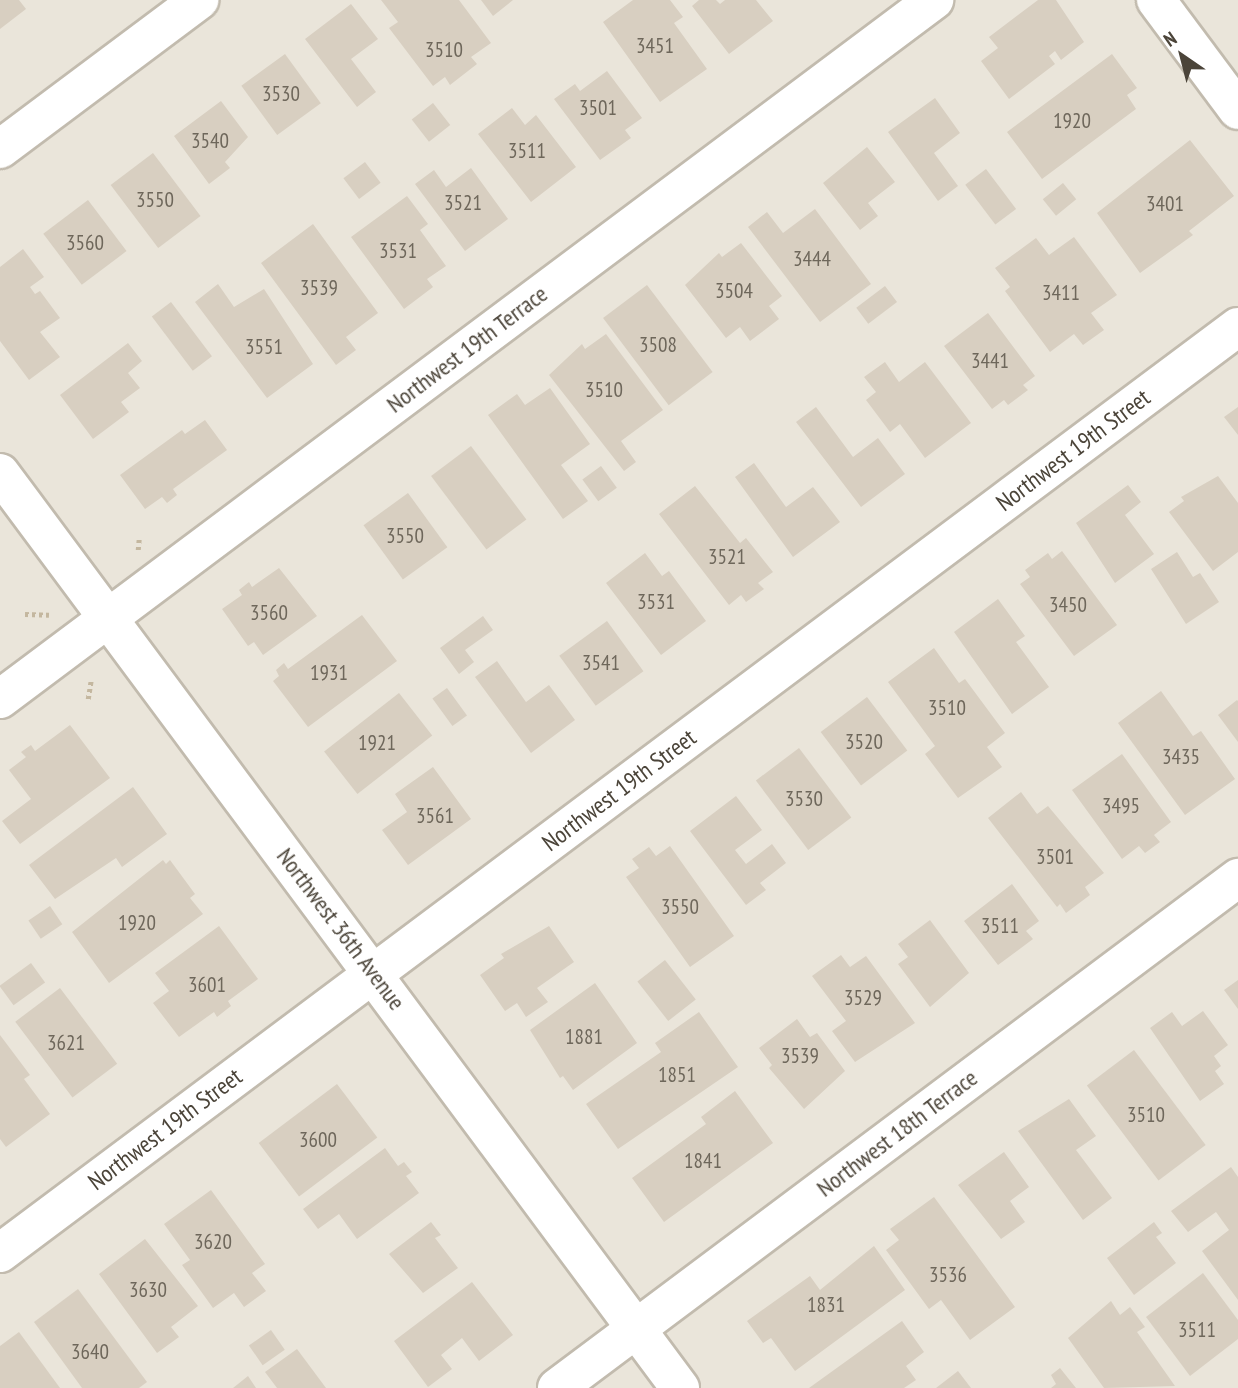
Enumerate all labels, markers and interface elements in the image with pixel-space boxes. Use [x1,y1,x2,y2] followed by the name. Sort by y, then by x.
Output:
[1147,21,1217,91] north arrow
[1159,26,1181,52] text: N
[636,33,674,59] house number: 3451
[425,37,463,63] house number: 3510
[262,81,300,107] house number: 3530
[579,95,617,121] house number: 3501
[1053,108,1091,134] house number: 1920
[191,128,229,154] house number: 3540
[508,138,546,164] house number: 3511
[136,187,174,213] house number: 3550
[444,190,482,216] house number: 3521
[1146,191,1184,217] house number: 3401
[66,230,104,256] house number: 3560
[379,238,417,264] house number: 3531
[793,246,831,272] house number: 3444
[300,275,338,301] house number: 3539
[715,278,753,304] house number: 3504
[381,279,553,419] street label: Northwest 19th Terrace
[1042,280,1080,306] house number: 3411
[639,332,677,358] house number: 3508
[245,334,283,360] house number: 3551
[971,348,1009,374] house number: 3441
[585,377,623,403] house number: 3510
[991,383,1155,517] street label: Northwest 19th Street
[386,523,424,549] house number: 3550
[708,544,746,570] house number: 3521
[637,589,675,615] house number: 3531
[1049,592,1087,618] house number: 3450
[250,600,288,626] house number: 3560
[582,650,620,676] house number: 3541
[310,660,348,686] house number: 1931
[928,695,966,721] house number: 3510
[537,723,701,857] street label: Northwest 19th Street
[845,729,883,755] house number: 3520
[358,730,396,756] house number: 1921
[1162,744,1200,770] house number: 3435
[785,786,823,812] house number: 3530
[1102,793,1140,819] house number: 3495
[416,803,454,829] house number: 3561
[271,842,411,1016] street label: Northwest 36th Avenue
[1036,844,1074,870] house number: 3501
[661,894,699,920] house number: 3550
[118,910,156,936] house number: 1920
[981,913,1019,939] house number: 3511
[188,972,226,998] house number: 3601
[844,985,882,1011] house number: 3529
[565,1024,603,1050] house number: 1881
[47,1030,85,1056] house number: 3621
[781,1043,819,1069] house number: 3539
[83,1062,247,1196] street label: Northwest 19th Street
[658,1062,696,1088] house number: 1851
[811,1063,983,1203] street label: Northwest 18th Terrace
[1127,1102,1165,1128] house number: 3510
[299,1127,337,1153] house number: 3600
[684,1148,722,1174] house number: 1841
[194,1229,232,1255] house number: 3620
[929,1262,967,1288] house number: 3536
[129,1277,167,1303] house number: 3630
[807,1292,845,1318] house number: 1831
[1178,1317,1216,1343] house number: 3511
[71,1339,109,1365] house number: 3640

